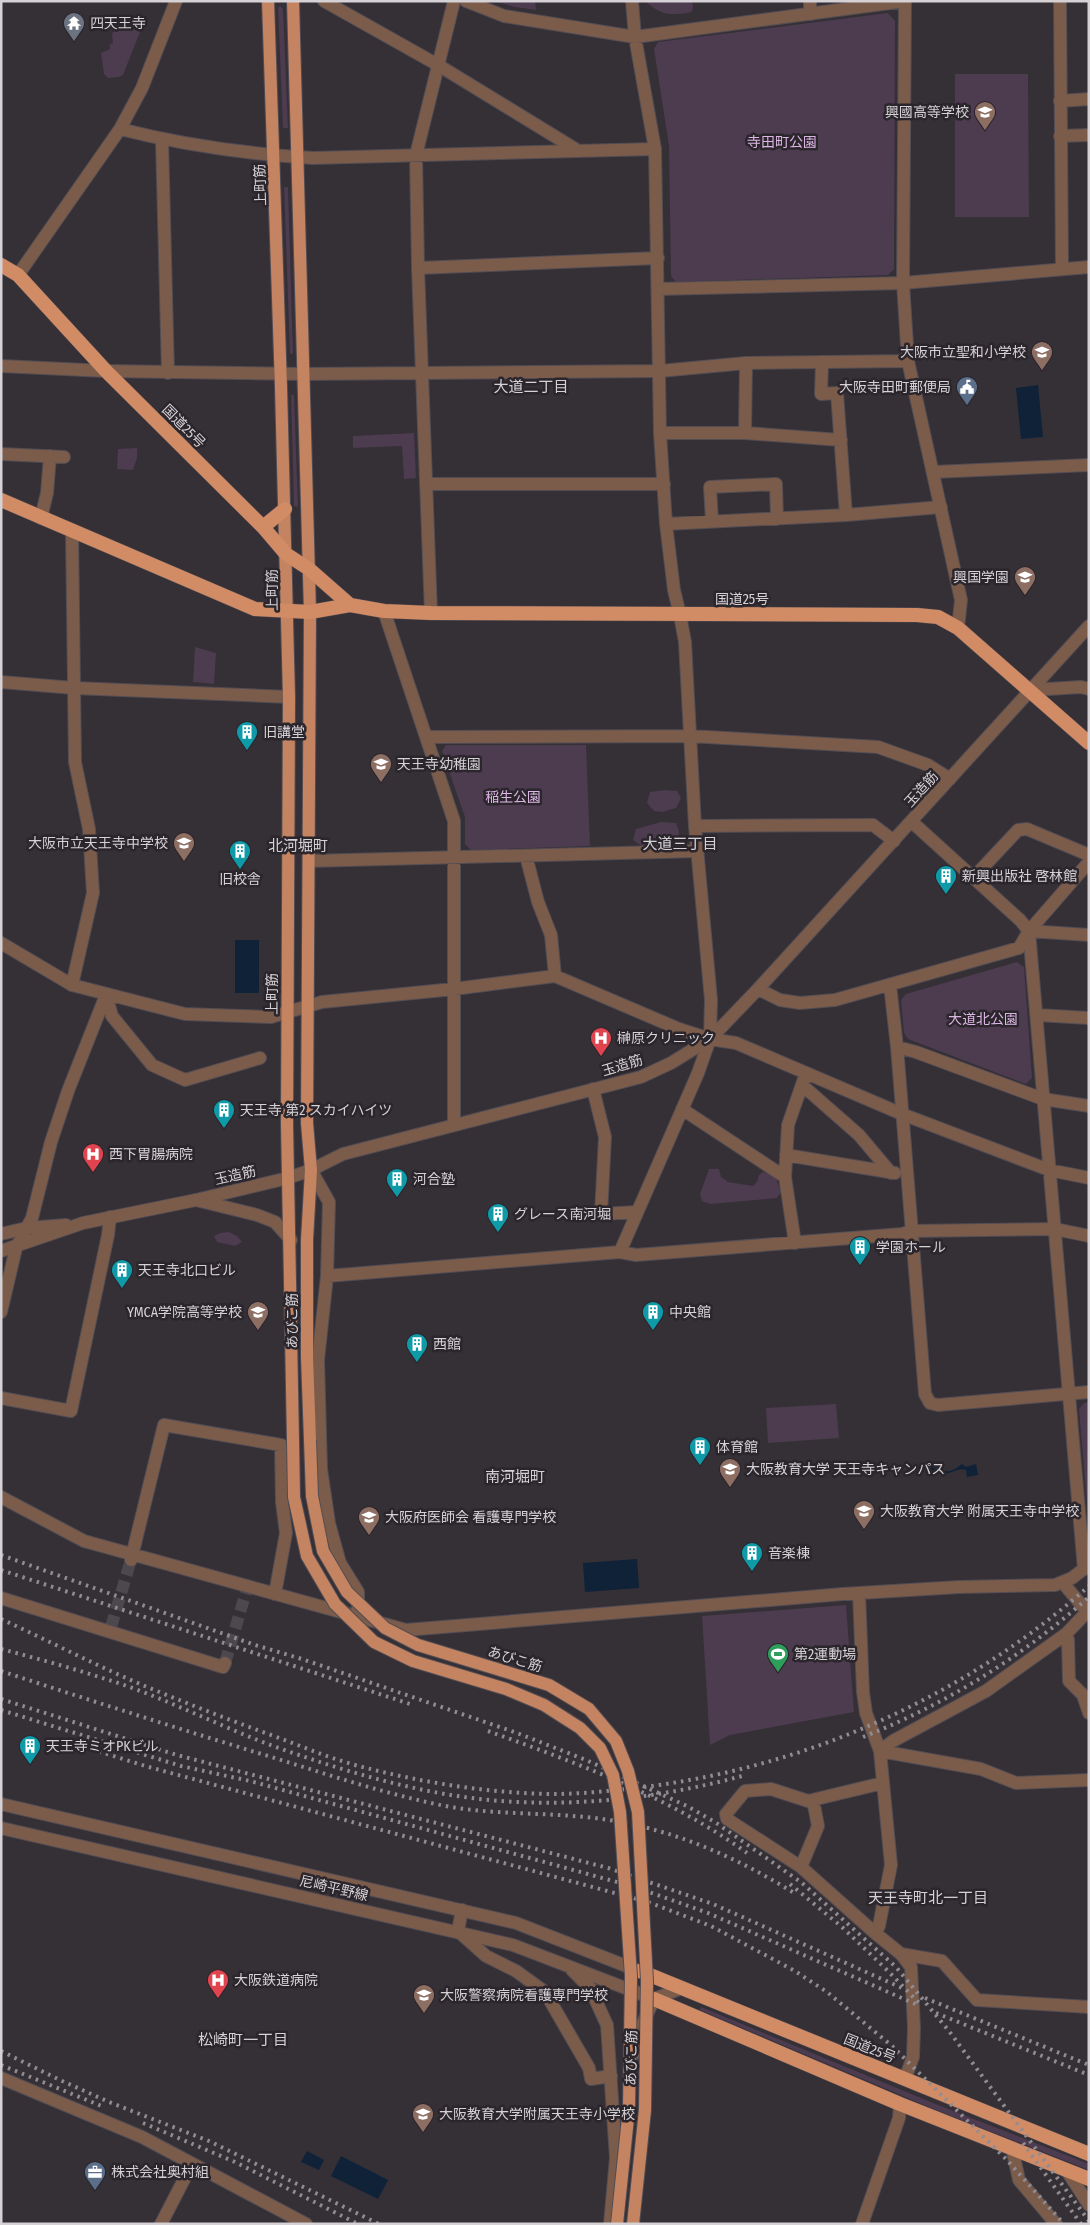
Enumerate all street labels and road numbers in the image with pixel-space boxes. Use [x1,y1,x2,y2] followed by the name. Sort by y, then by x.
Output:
[251,164,270,206] street label: 上町筋
[158,401,209,452] street label: 国道25号
[264,569,281,611] street label: 上町筋
[715,591,769,608] street label: 国道25号
[901,768,942,811] street label: 玉造筋
[264,973,281,1015] street label: 上町筋
[600,1051,645,1080] street label: 玉造筋
[213,1162,257,1188] street label: 玉造筋
[284,1293,301,1349] street label: あびこ筋
[486,1643,544,1676] street label: あびこ筋
[298,1872,370,1905] street label: 尼崎平野線
[623,2030,640,2086] street label: あびこ筋
[841,2030,898,2067] street label: 国道25号

